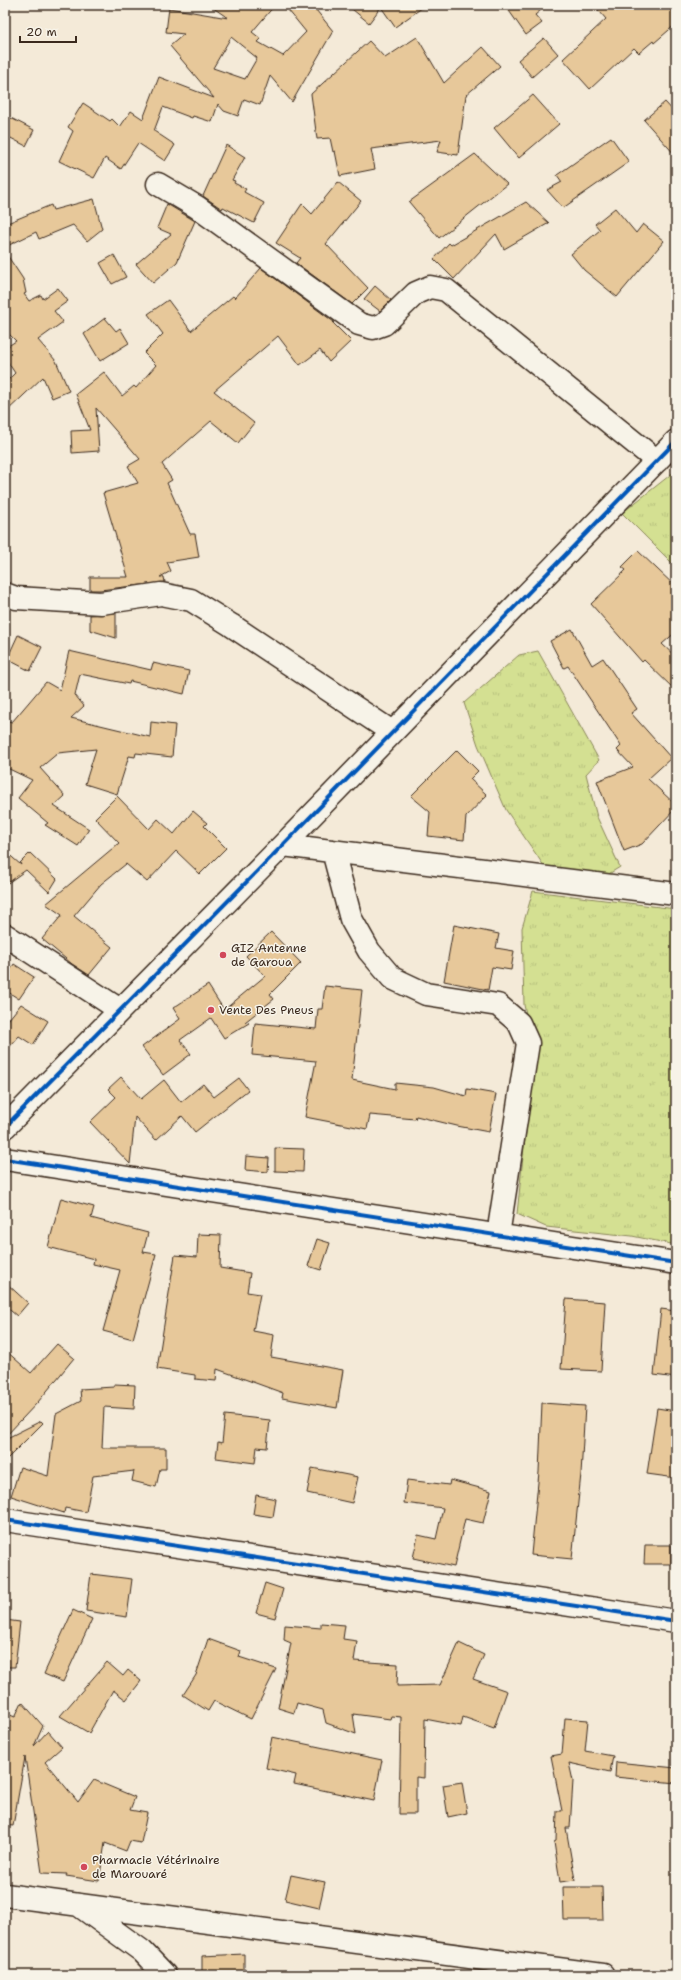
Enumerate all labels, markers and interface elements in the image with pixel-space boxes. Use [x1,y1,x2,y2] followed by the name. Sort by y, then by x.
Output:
[20,18,76,44] scale bar
[26,24,57,40] text: 20 m
[231,940,307,970] place label: GIZ Antenne de Garoua
[218,950,228,960] marker: GIZ Antenne de Garoua
[219,1002,314,1018] place label: Vente Des Pneus
[206,1005,216,1015] marker: Vente Des Pneus
[92,1852,220,1882] place label: Pharmacie Vétérinaire de Marouaré
[79,1862,89,1872] marker: Pharmacie Vétérinaire de Marouaré

